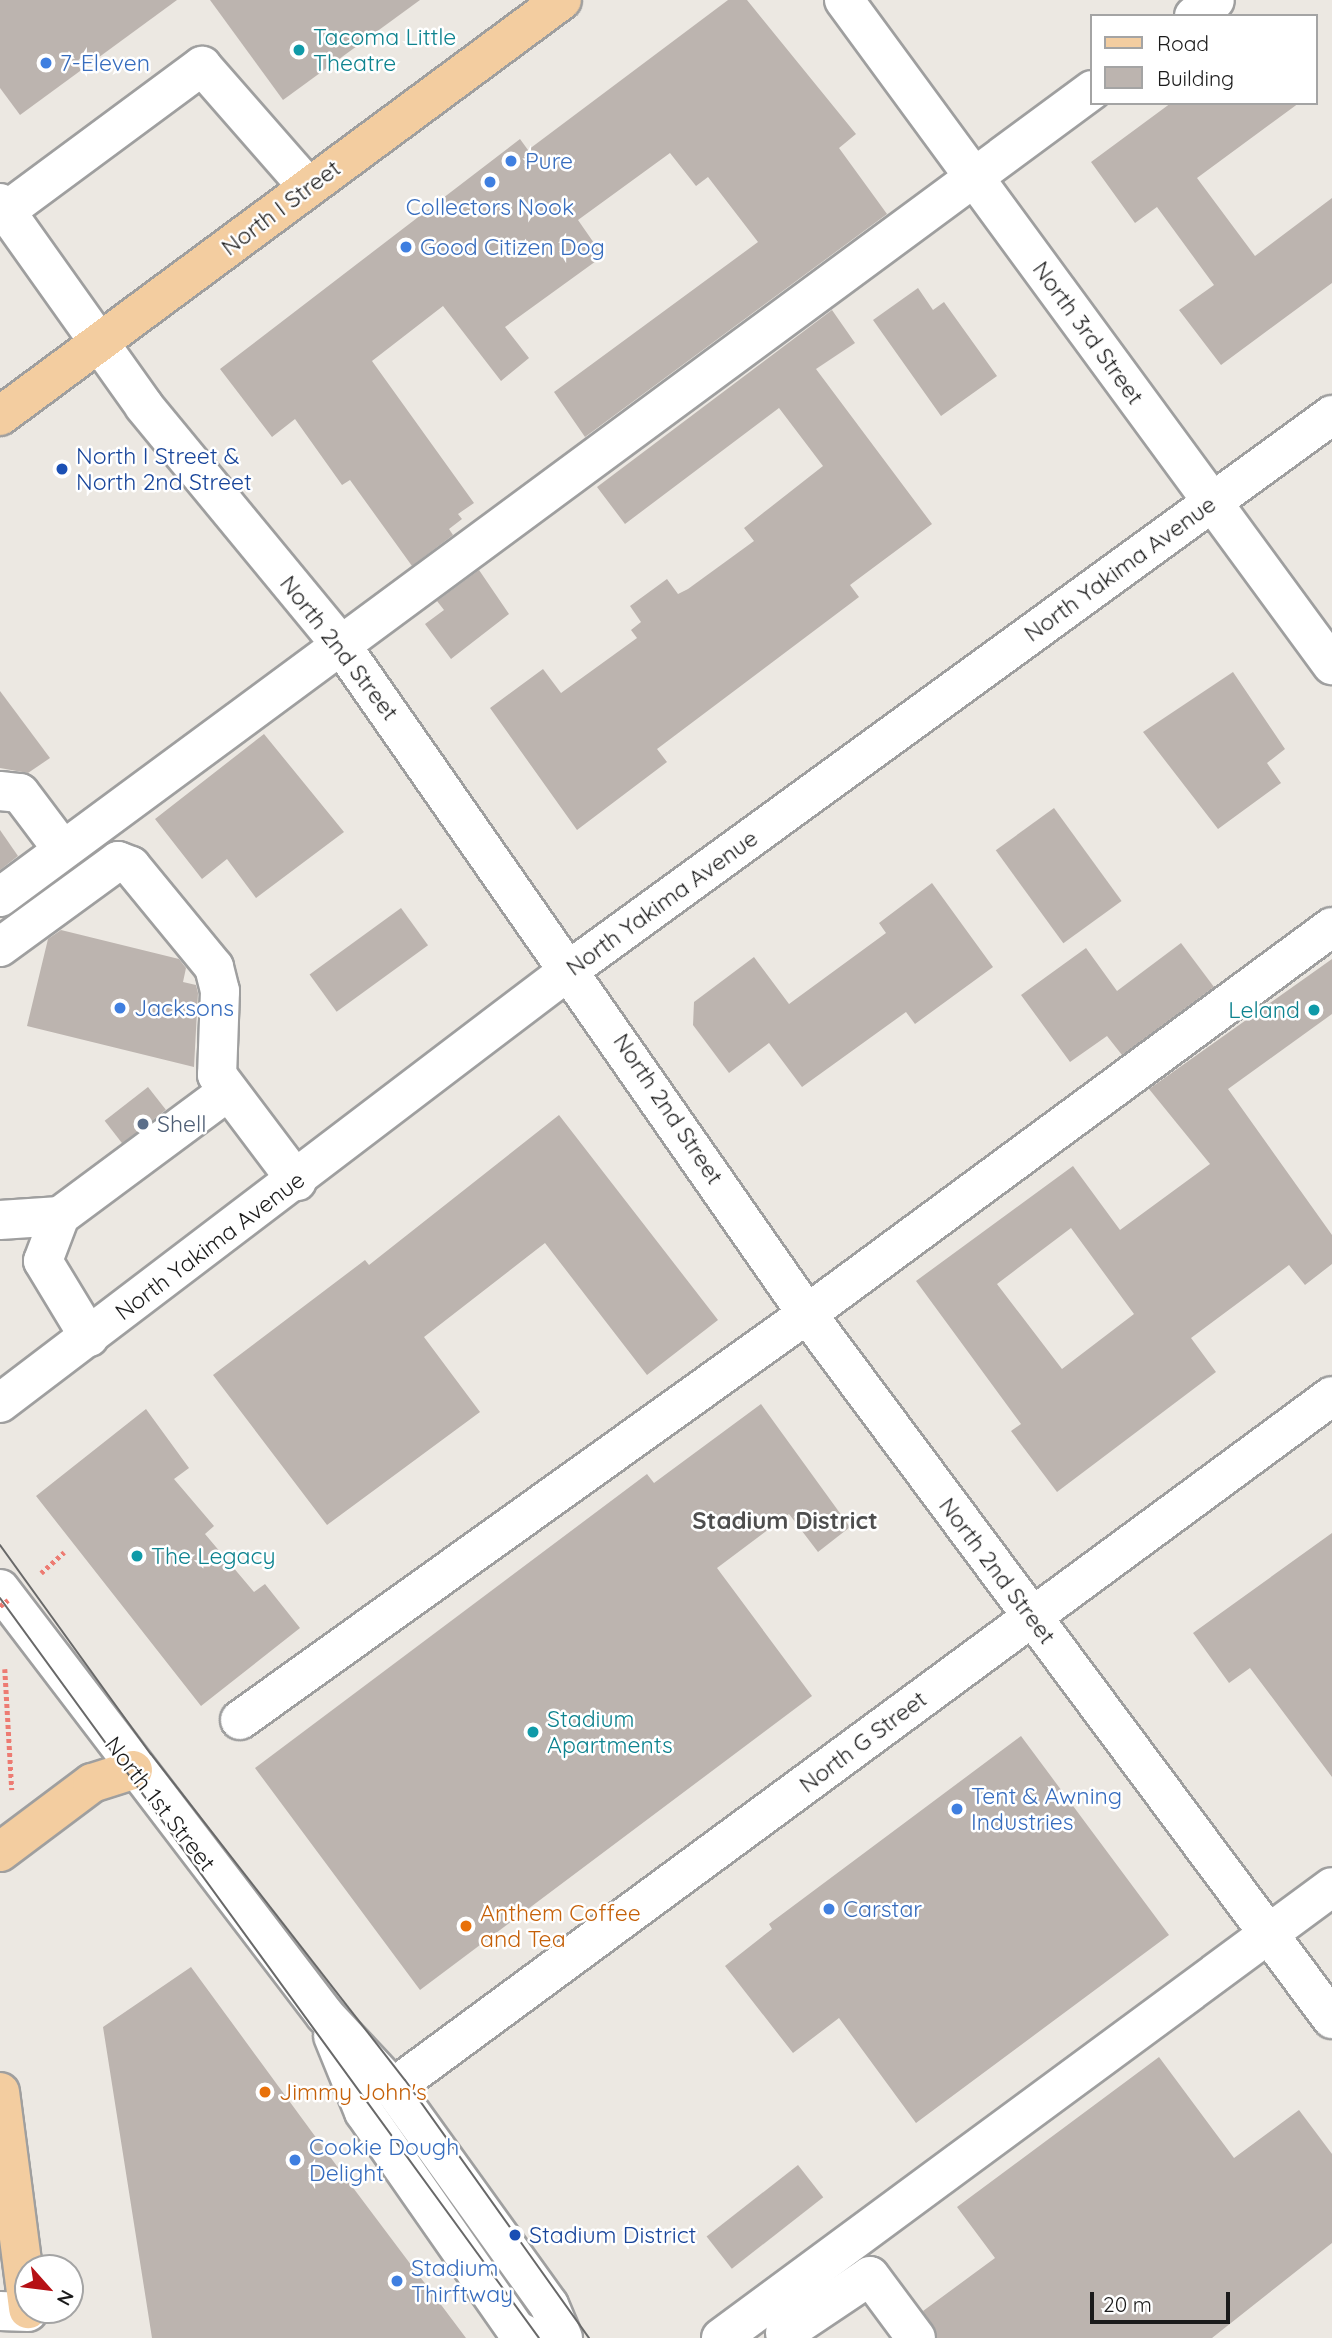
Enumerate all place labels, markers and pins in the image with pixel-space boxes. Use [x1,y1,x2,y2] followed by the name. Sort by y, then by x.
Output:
[313,23,456,77] place label: Tacoma Little Theatre
[291,42,307,58] marker: Tacoma Little Theatre
[60,49,150,77] place label: 7-Eleven
[38,55,54,71] marker: 7-Eleven
[525,147,573,175] place label: Pure
[503,153,519,169] marker: Pure
[482,174,498,190] marker: Collectors Nook
[406,193,574,221] place label: Collectors Nook
[420,233,605,261] place label: Good Citizen Dog
[398,239,414,255] marker: Good Citizen Dog
[76,442,252,496] place label: North I Street & North 2nd Street
[54,461,70,477] marker: North I Street & North 2nd Street
[134,994,234,1022] place label: Jacksons
[1228,996,1300,1024] place label: Leland
[112,1000,128,1016] marker: Jacksons
[1306,1002,1322,1018] marker: Leland
[157,1110,207,1138] place label: Shell
[135,1116,151,1132] marker: Shell
[151,1542,275,1570] place label: The Legacy
[129,1548,145,1564] marker: The Legacy
[547,1705,673,1759] place label: Stadium Apartments
[525,1724,541,1740] marker: Stadium Apartments
[971,1782,1122,1836] place label: Tent & Awning Industries
[949,1801,965,1817] marker: Tent & Awning Industries
[843,1895,922,1923] place label: Carstar
[480,1899,641,1953] place label: Anthem Coffee and Tea
[821,1901,837,1917] marker: Carstar
[458,1918,474,1934] marker: Anthem Coffee and Tea
[279,2078,427,2106] place label: Jimmy John's
[257,2084,273,2100] marker: Jimmy John's
[309,2133,459,2187] place label: Cookie Dough Delight
[287,2152,303,2168] marker: Cookie Dough Delight
[529,2221,696,2249] place label: Stadium District
[507,2227,523,2243] marker: Stadium District
[411,2254,513,2308] place label: Stadium Thirftway
[389,2273,405,2289] marker: Stadium Thirftway

